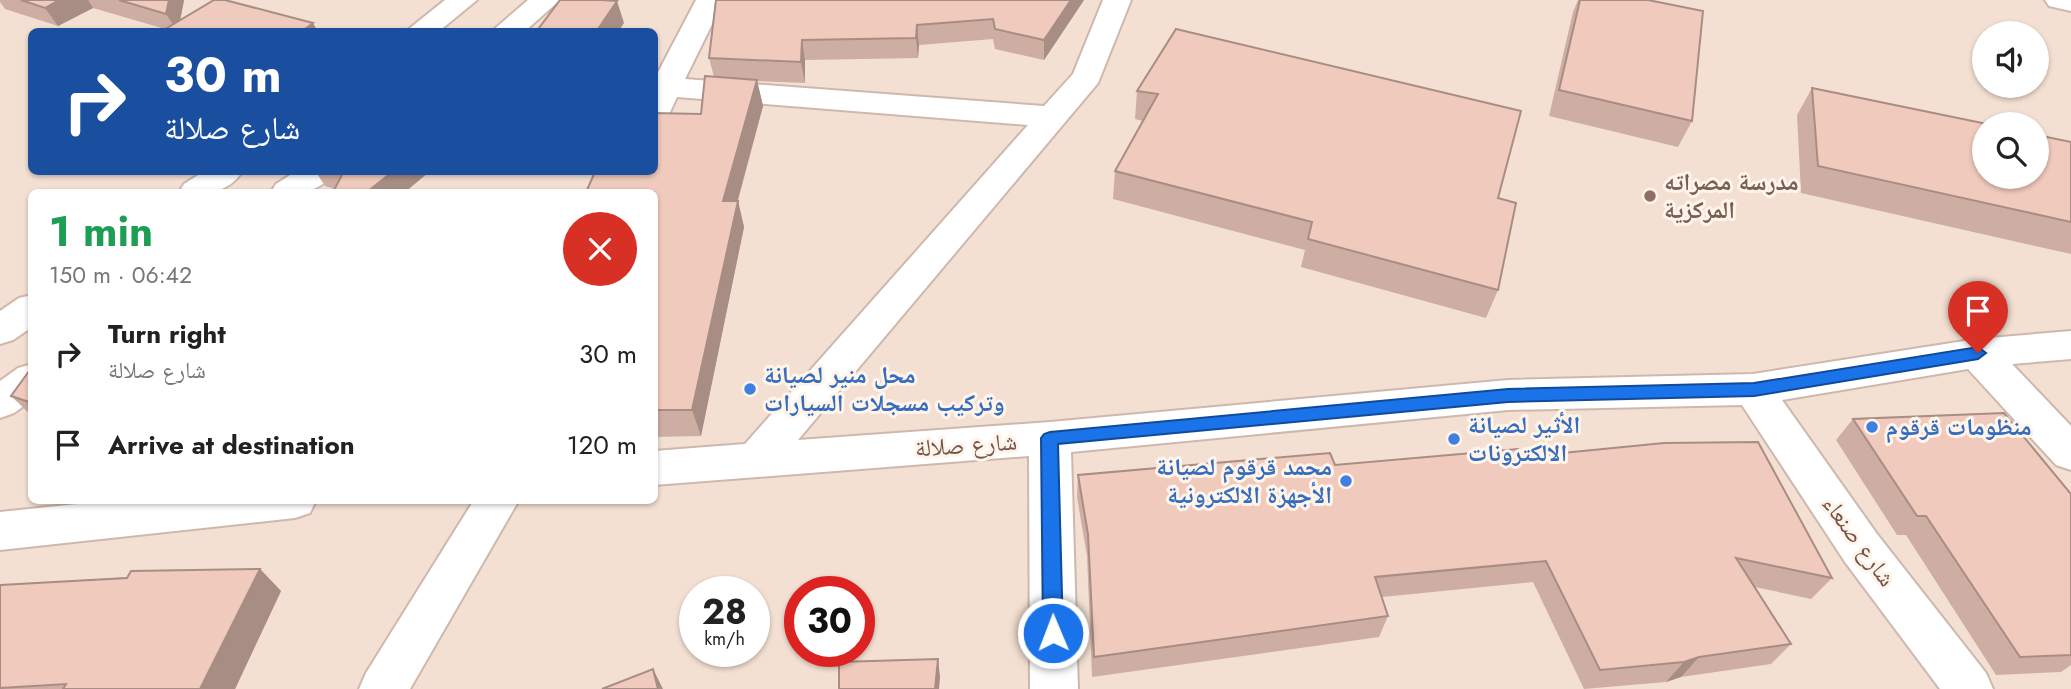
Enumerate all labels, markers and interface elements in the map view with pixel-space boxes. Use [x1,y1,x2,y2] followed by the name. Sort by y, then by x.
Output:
[1972,21,2049,189] map controls
[1972,21,2049,98] button: sound
[164,40,282,110] text: 30 m
[49,56,140,147] icon: right
[164,105,300,151] text: شارع صلالة
[1972,112,2049,189] button: search
[1664,164,1799,227] place label: مدرسة مصراته المركزية
[1642,188,1658,204] marker: مدرسة مصراته المركزية
[49,201,153,262] text: 1 min
[563,212,637,286] button: close
[49,258,192,292] text: 150 m · 06:42
[1948,281,2008,353] pin
[1959,292,1997,330] icon: arrive
[108,315,226,353] text: Turn right
[49,335,87,373] icon: right
[579,335,637,373] text: 30 m
[108,353,206,387] text: شارع صلالة
[764,357,1005,420] place label: محل منير لصيانة وتركيب مسجلات السيارات
[742,381,758,397] marker: محل منير لصيانة وتركيب مسجلات السيارات
[1468,407,1580,470] place label: الأثير لصيانة الالكترونات
[1886,409,2032,444] place label: منظومات قرقوم
[1864,419,1880,435] marker: منظومات قرقوم
[914,423,1018,466] street label: شارع صلالة
[49,426,87,464] icon: arrive
[108,426,355,464] text: Arrive at destination
[567,426,637,464] text: 120 m
[1446,431,1462,447] marker: الأثير لصيانة الالكترونات
[1156,449,1332,512] place label: محمد قرقوم لصيانة الأجهزة الالكترونية
[1338,473,1354,489] marker: محمد قرقوم لصيانة الأجهزة الالكترونية
[1814,488,1904,594] street label: شارع صنعاء
[784,576,875,667] speed limit sign: 30
[702,587,747,637] text: 28
[1016,596,1090,670] position arrow
[704,626,745,652] text: km/h

